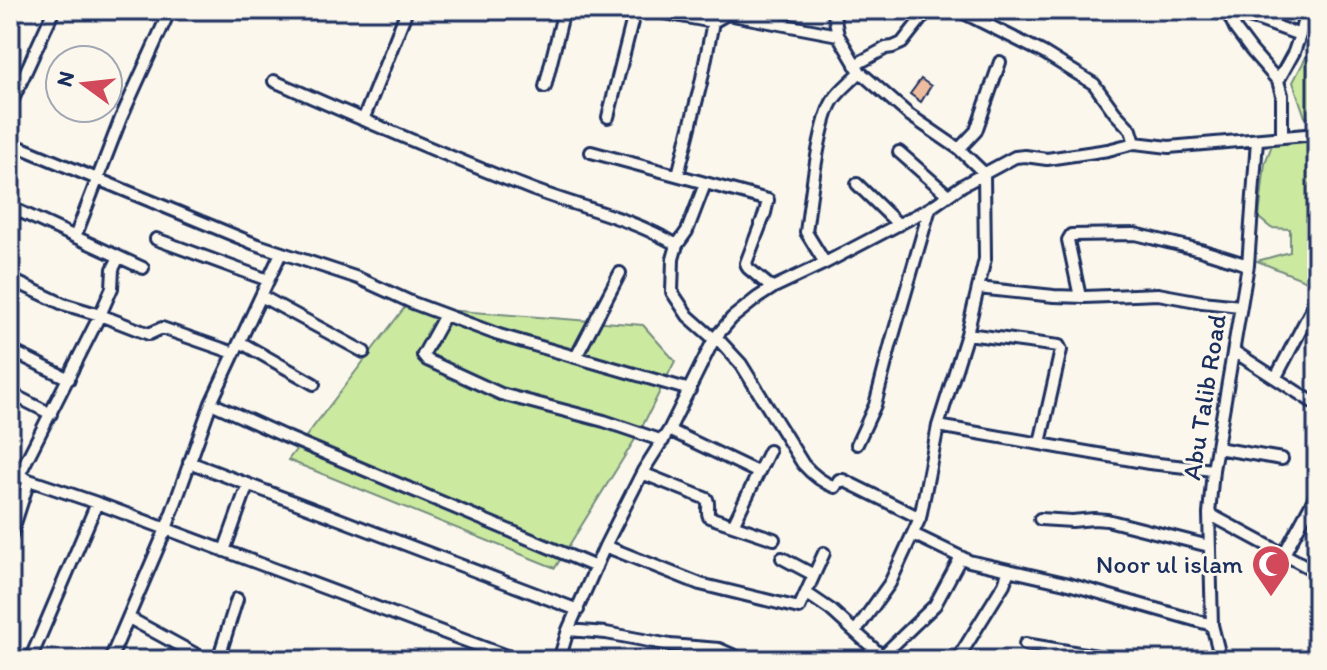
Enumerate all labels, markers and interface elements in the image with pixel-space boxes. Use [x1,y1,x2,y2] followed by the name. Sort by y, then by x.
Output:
[44,44,124,124] north arrow
[50,68,80,90] text: N
[1175,311,1233,482] street label: Abu Talib Road
[1250,543,1292,598] mosque icon: Noor ul islam
[1096,548,1243,580] place label: Noor ul islam

